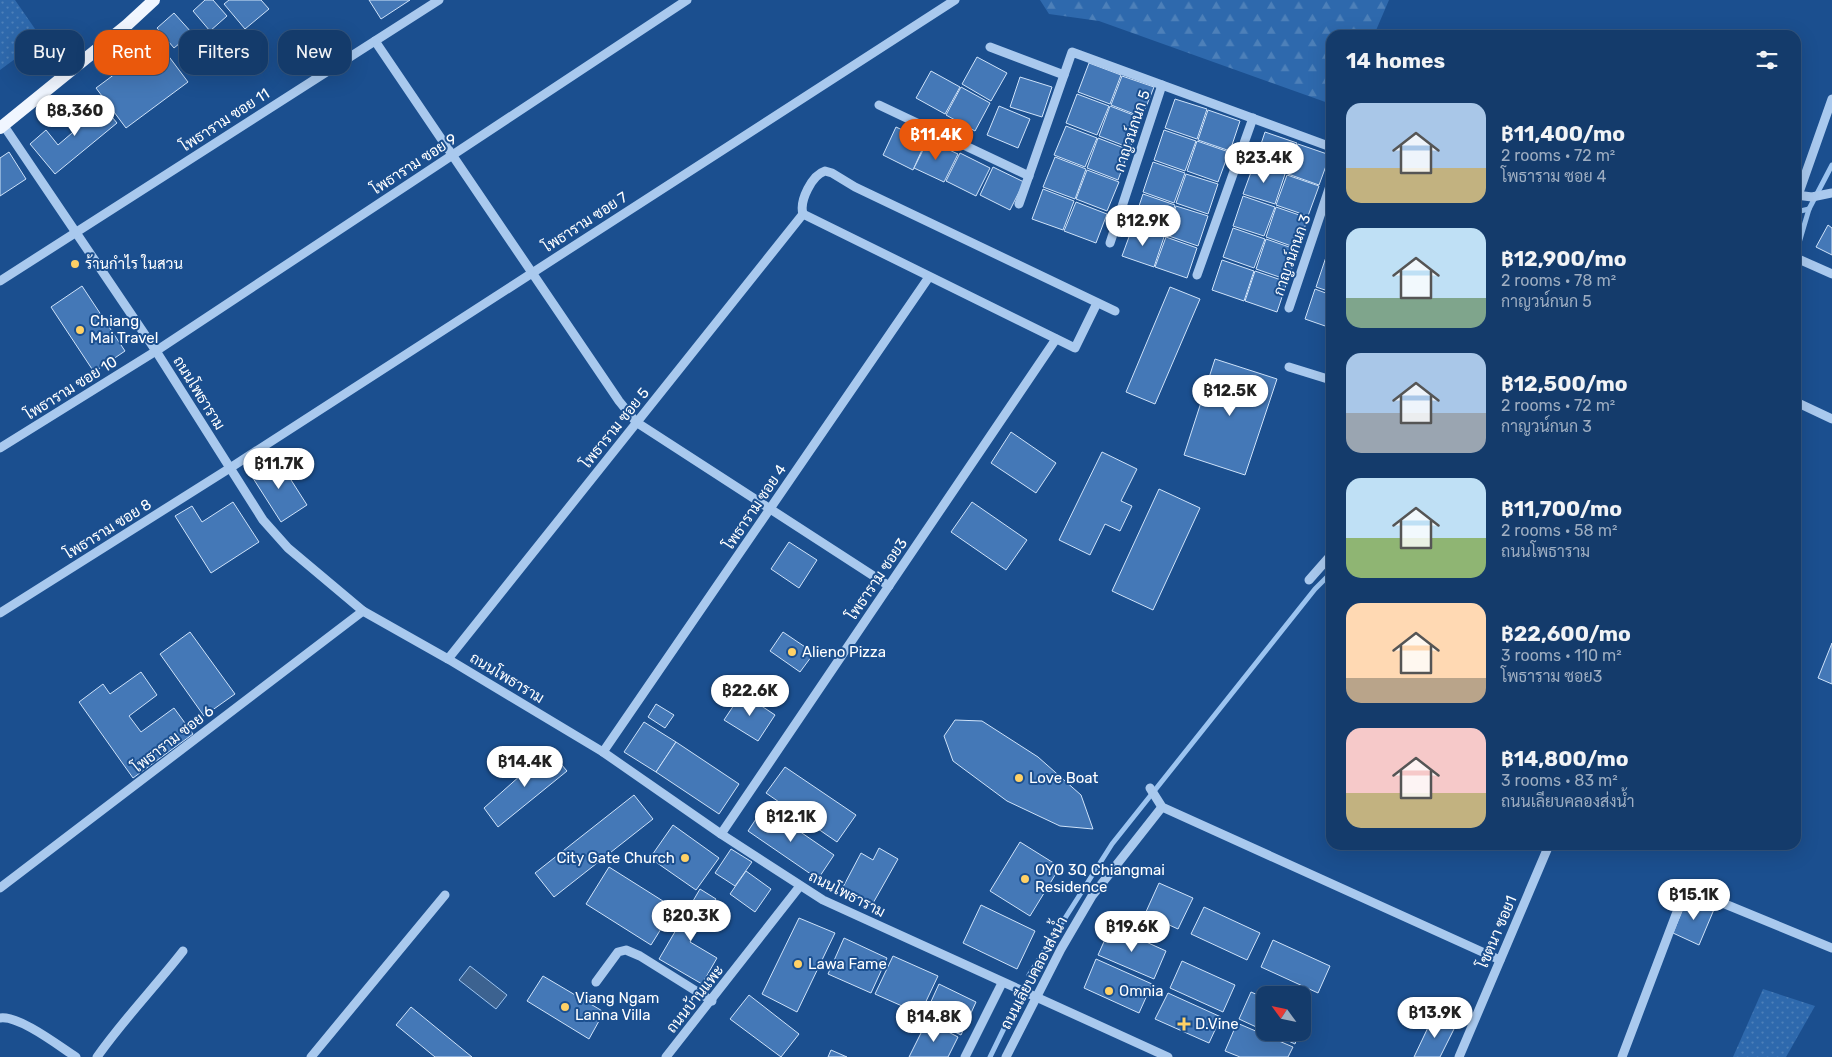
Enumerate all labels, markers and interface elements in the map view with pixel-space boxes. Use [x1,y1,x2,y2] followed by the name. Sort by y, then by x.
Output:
[15,30,84,75] chip: Buy
[94,30,169,75] chip: Rent
[179,30,268,75] chip: Filters
[278,30,351,75] chip: New
[1753,46,1781,74] icon: filters
[1346,48,1445,73] text: 14 homes
[176,84,273,156] street label: โพธาราม ซอย 11
[1109,87,1154,174] street label: กาญวน์กนก 5
[34,94,116,137] pin: ฿8,360
[47,101,103,120] text: ฿8,360
[895,119,977,161] pin: ฿11.4K
[1501,121,1625,146] text: ฿11,400/mo
[1386,123,1446,183] icon: home
[910,125,962,144] text: ฿11.4K
[366,129,460,199] street label: โพธาราม ซอย 9
[1223,142,1305,184] pin: ฿23.4K
[1501,146,1615,165] text: 2 rooms · 72 m²
[1236,148,1292,167] text: ฿23.4K
[1501,167,1607,186] text: โพธาราม ซอย 4
[538,187,631,257] street label: โพธาราม ซอย 7
[1102,204,1184,247] pin: ฿12.9K
[1117,211,1169,230] text: ฿12.9K
[1269,211,1314,298] street label: กาญวน์กนก 3
[1501,246,1627,271] text: ฿12,900/mo
[1386,248,1446,308] icon: home
[85,254,183,273] place label: ร้านกำไร ในสวน
[69,258,81,270] marker: ร้านกำไร ในสวน
[1501,271,1616,290] text: 2 rooms · 78 m²
[1501,292,1592,311] text: กาญวน์กนก 5
[90,312,158,347] place label: Chiang Mai Travel
[74,324,86,336] marker: Chiang Mai Travel
[20,352,121,424] street label: โพธาราม ซอย 10
[169,352,230,433] street label: ถนนโพธาราม
[1501,371,1628,396] text: ฿12,500/mo
[1386,373,1446,433] icon: home
[1189,374,1271,417] pin: ฿12.5K
[1203,381,1257,400] text: ฿12.5K
[576,383,653,473] street label: โพธาราม ซอย 5
[1501,396,1615,415] text: 2 rooms · 72 m²
[1501,417,1592,436] text: กาญวน์กนก 3
[238,448,320,490] pin: ฿11.7K
[254,454,304,473] text: ฿11.7K
[718,460,790,554] street label: โพธาราม ซอย 4
[60,494,155,563] street label: โพธาราม ซอย 8
[1501,496,1622,521] text: ฿11,700/mo
[1386,498,1446,558] icon: home
[1501,521,1617,540] text: 2 rooms · 58 m²
[842,534,911,624] street label: โพธาราม ซอย3
[1501,542,1590,561] text: ถนนโพธาราม
[1501,621,1631,646] text: ฿22,600/mo
[1386,623,1446,683] icon: home
[802,643,886,661] place label: Alieno Pizza
[786,646,798,658] marker: Alieno Pizza
[1501,646,1622,665] text: 3 rooms · 110 m²
[467,648,548,707] street label: ถนนโพธาราม
[1501,667,1602,686] text: โพธาราม ซอย3
[709,674,791,717] pin: ฿22.6K
[722,681,778,700] text: ฿22.6K
[127,701,217,777] street label: โพธาราม ซอย 6
[484,746,566,788] pin: ฿14.4K
[1501,746,1629,771] text: ฿14,800/mo
[1386,748,1446,808] icon: home
[498,752,552,771] text: ฿14.4K
[1029,769,1099,787] place label: Love Boat
[1501,771,1618,790] text: 3 rooms · 83 m²
[1013,772,1025,784] marker: Love Boat
[1501,792,1634,811] text: ถนนเลียบคลองส่งน้ำ
[750,800,832,843] pin: ฿12.1K
[766,807,816,826] text: ฿12.1K
[556,849,675,867] place label: City Gate Church
[679,852,691,864] marker: City Gate Church
[1035,861,1165,896] place label: OYO 3Q Chiangmai Residence
[806,866,889,921] street label: ถนนโพธาราม
[1019,873,1031,885] marker: OYO 3Q Chiangmai Residence
[1653,878,1735,921] pin: ฿15.1K
[1669,885,1719,904] text: ฿15.1K
[1472,892,1520,972] street label: โชตนา ซอย1
[650,900,732,942] pin: ฿20.3K
[663,906,719,925] text: ฿20.3K
[1091,910,1173,953] pin: ฿19.6K
[993,912,1071,1032] street label: ถนนเลียบคลองส่งน้ำ
[1106,917,1158,936] text: ฿19.6K
[808,955,887,973] place label: Lawa Fame
[792,958,804,970] marker: Lawa Fame
[661,961,728,1036] street label: ถนนบ้านแพะ
[1119,982,1164,1000] place label: Omnia
[1103,985,1115,997] marker: Omnia
[1256,986,1311,1041] north arrow
[1256,986,1311,1041] map controls
[575,989,659,1024] place label: Viang Ngam Lanna Villa
[1394,996,1476,1039] pin: ฿13.9K
[893,1000,975,1043] pin: ฿14.8K
[559,1001,571,1013] marker: Viang Ngam Lanna Villa
[1409,1003,1461,1022] text: ฿13.9K
[907,1007,961,1026] text: ฿14.8K
[1195,1015,1239,1033] place label: D.Vine
[1177,1017,1191,1031] marker: D.Vine

